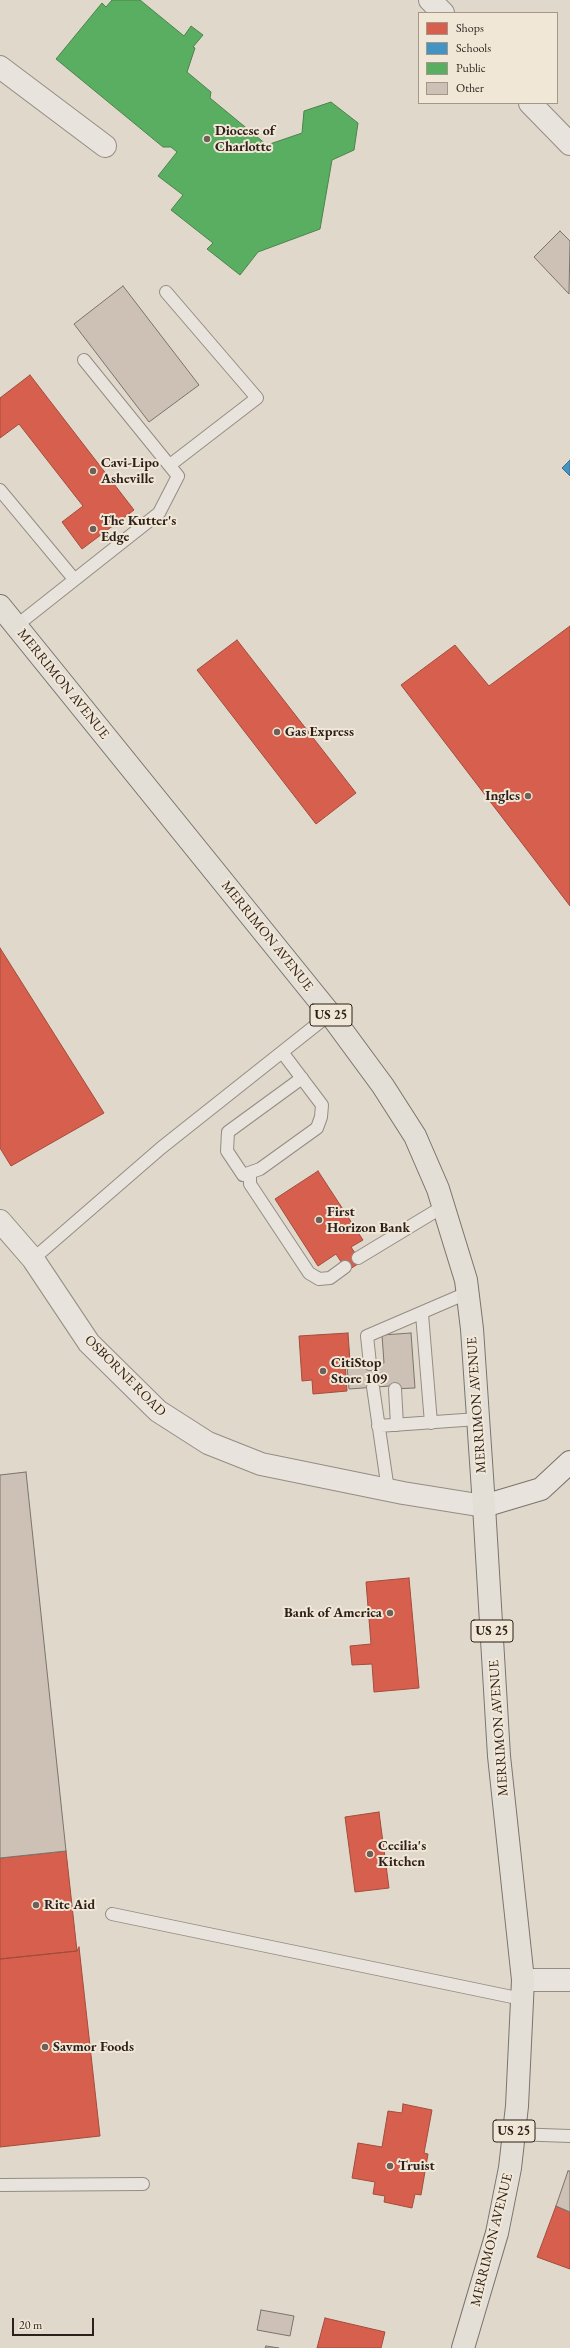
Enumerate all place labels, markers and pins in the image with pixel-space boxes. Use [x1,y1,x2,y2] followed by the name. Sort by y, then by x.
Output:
[215,123,275,156] place label: Diocese of Charlotte
[202,134,212,144] marker: Diocese of Charlotte
[101,455,159,488] place label: Cavi-Lipo Asheville
[88,466,98,476] marker: Cavi-Lipo Asheville
[101,513,176,546] place label: The Kutter's Edge
[88,524,98,534] marker: The Kutter's Edge
[285,724,354,740] place label: Gas Express
[272,727,282,737] marker: Gas Express
[485,788,520,804] place label: Ingles
[523,791,533,801] marker: Ingles
[327,1204,410,1236] place label: First Horizon Bank
[314,1215,324,1225] marker: First Horizon Bank
[331,1355,387,1388] place label: CitiStop Store 109
[318,1366,328,1376] marker: CitiStop Store 109
[284,1605,382,1621] place label: Bank of America
[385,1608,395,1618] marker: Bank of America
[378,1838,426,1870] place label: Cecilia's Kitchen
[365,1849,375,1859] marker: Cecilia's Kitchen
[44,1897,95,1913] place label: Rite Aid
[31,1900,41,1910] marker: Rite Aid
[53,2039,134,2055] place label: Savmor Foods
[40,2042,50,2052] marker: Savmor Foods
[398,2158,435,2174] place label: Truist
[385,2161,395,2171] marker: Truist

